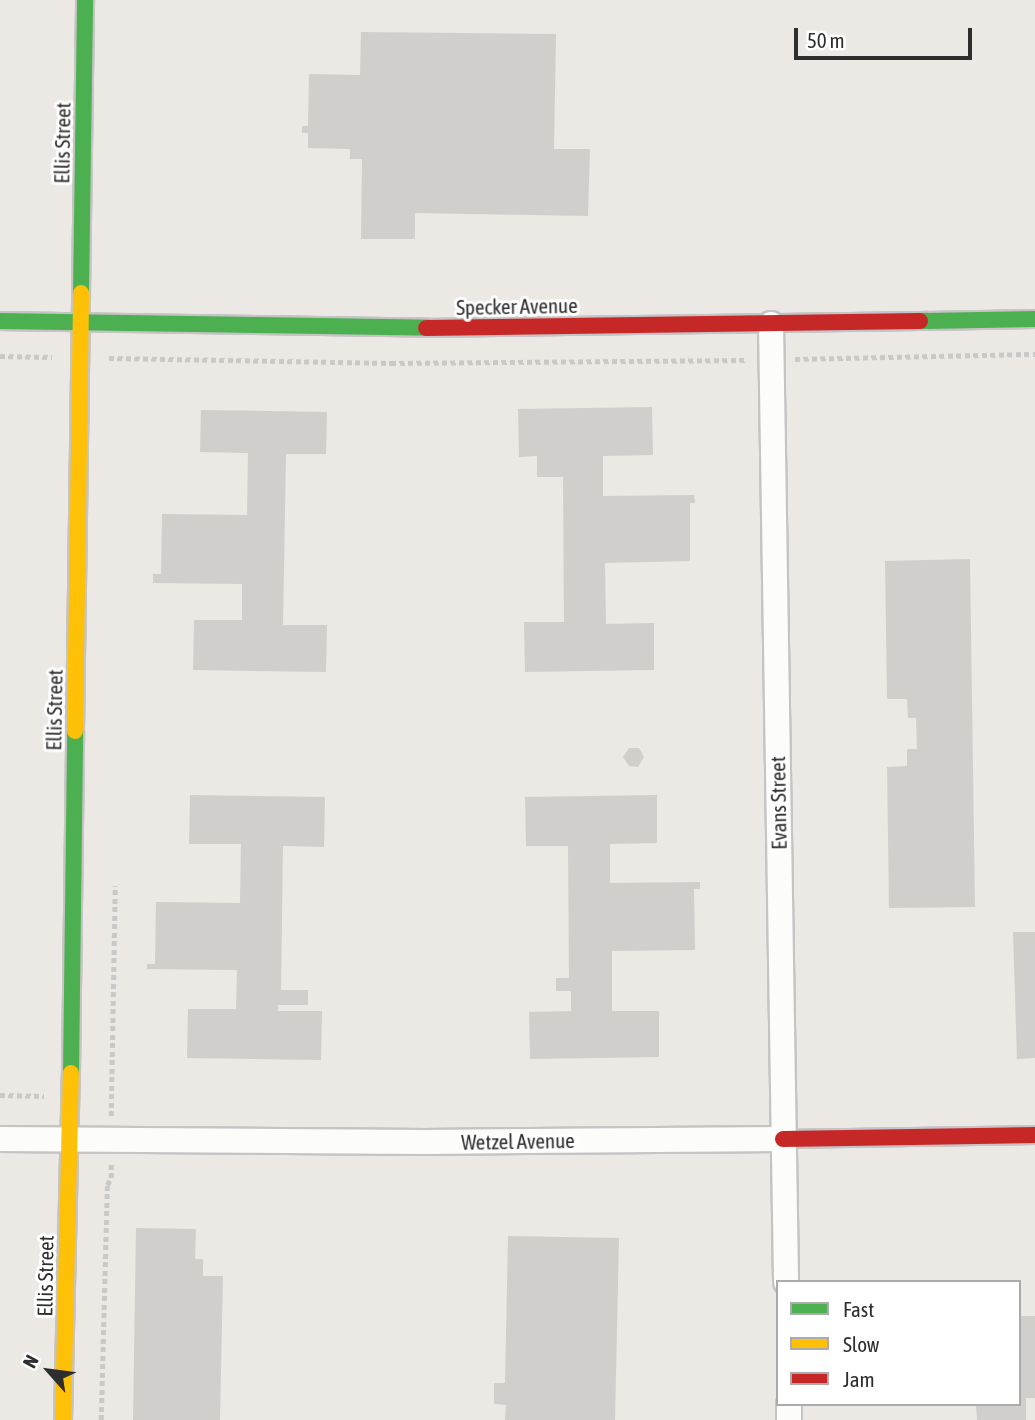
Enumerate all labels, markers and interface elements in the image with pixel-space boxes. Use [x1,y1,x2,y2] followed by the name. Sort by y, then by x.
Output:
[797,14,976,58] scale bar
[807,28,845,52] text: 50 m
[49,102,75,184] street label: Ellis Street
[456,292,578,320] street label: Specker Avenue
[41,669,67,751] street label: Ellis Street
[765,756,791,850] street label: Evans Street
[461,1127,575,1155] street label: Wetzel Avenue
[32,1235,58,1317] street label: Ellis Street
[776,1280,1021,1406] legend
[843,1297,874,1321] text: Fast
[843,1332,879,1356] text: Slow
[14,1336,84,1406] north arrow
[18,1351,43,1371] text: N
[843,1367,875,1391] text: Jam

